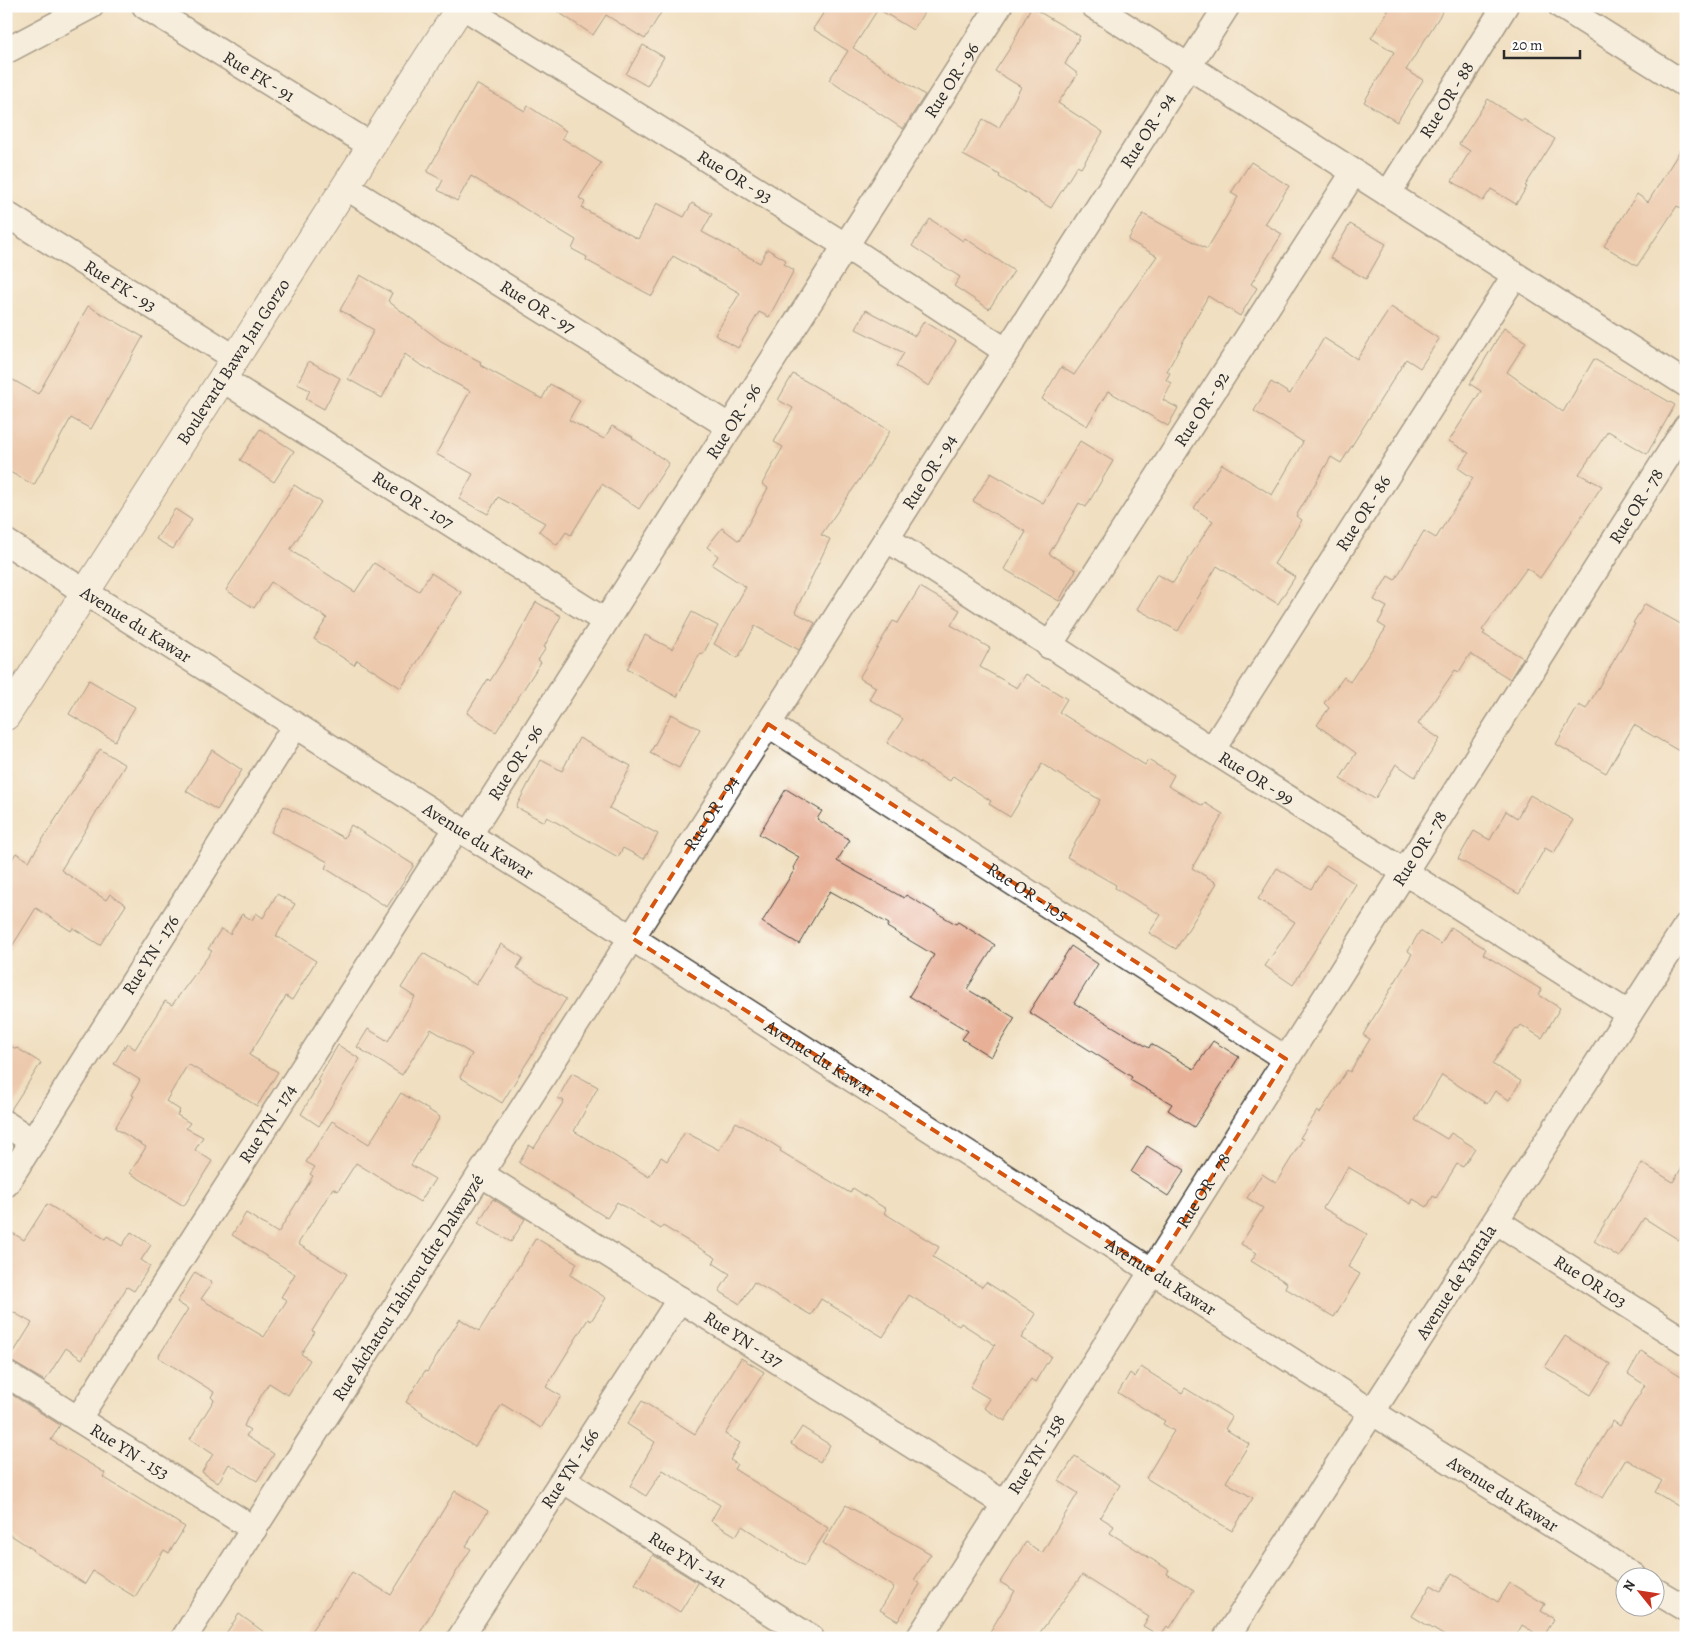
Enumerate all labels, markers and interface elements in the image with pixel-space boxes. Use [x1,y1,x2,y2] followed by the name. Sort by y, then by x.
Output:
[1504,28,1581,60] scale bar
[1512,35,1543,55] text: 20 m
[919,38,985,122] street label: Rue OR - 96
[219,45,299,108] street label: Rue FK - 91
[1414,57,1480,143] street label: Rue OR - 88
[1114,88,1180,173] street label: Rue OR - 94
[693,144,777,209] street label: Rue OR - 93
[79,254,161,318] street label: Rue FK - 93
[171,274,295,449] street label: Boulevard Bawa Jan Gorzo
[496,274,580,340] street label: Rue OR - 97
[1168,366,1235,451] street label: Rue OR - 92
[700,379,767,464] street label: Rue OR - 96
[896,430,962,514] street label: Rue OR - 94
[1603,464,1669,548] street label: Rue OR - 78
[368,465,459,535] street label: Rue OR - 107
[1330,471,1396,556] street label: Rue OR - 86
[75,580,196,669] street label: Avenue du Kawar
[482,720,548,805] street label: Rue OR - 96
[1214,745,1299,811] street label: Rue OR - 99
[678,771,744,855] street label: Rue OR - 94
[417,796,539,885] street label: Avenue du Kawar
[1387,806,1452,891] street label: Rue OR - 78
[982,857,1073,927] street label: Rue OR - 105
[116,910,185,999] street label: Rue YN - 176
[759,1013,880,1103] street label: Avenue du Kawar
[233,1079,302,1168] street label: Rue YN - 174
[1170,1148,1236,1233] street label: Rue OR - 78
[327,1169,489,1405] street label: Rue Aichatou Tahirou dite Dalwayzé
[1409,1219,1502,1345] street label: Avenue de Yantala
[1100,1232,1221,1321] street label: Avenue du Kawar
[1549,1249,1632,1313] street label: Rue OR 103
[699,1305,788,1373] street label: Rue YN - 137
[1002,1410,1071,1499] street label: Rue YN - 158
[86,1418,174,1485] street label: Rue YN - 153
[535,1424,605,1513] street label: Rue YN - 166
[1442,1450,1563,1538] street label: Avenue du Kawar
[644,1526,731,1593] street label: Rue YN - 141
[1614,1566,1664,1616] north arrow
[1618,1577,1640,1595] text: N

